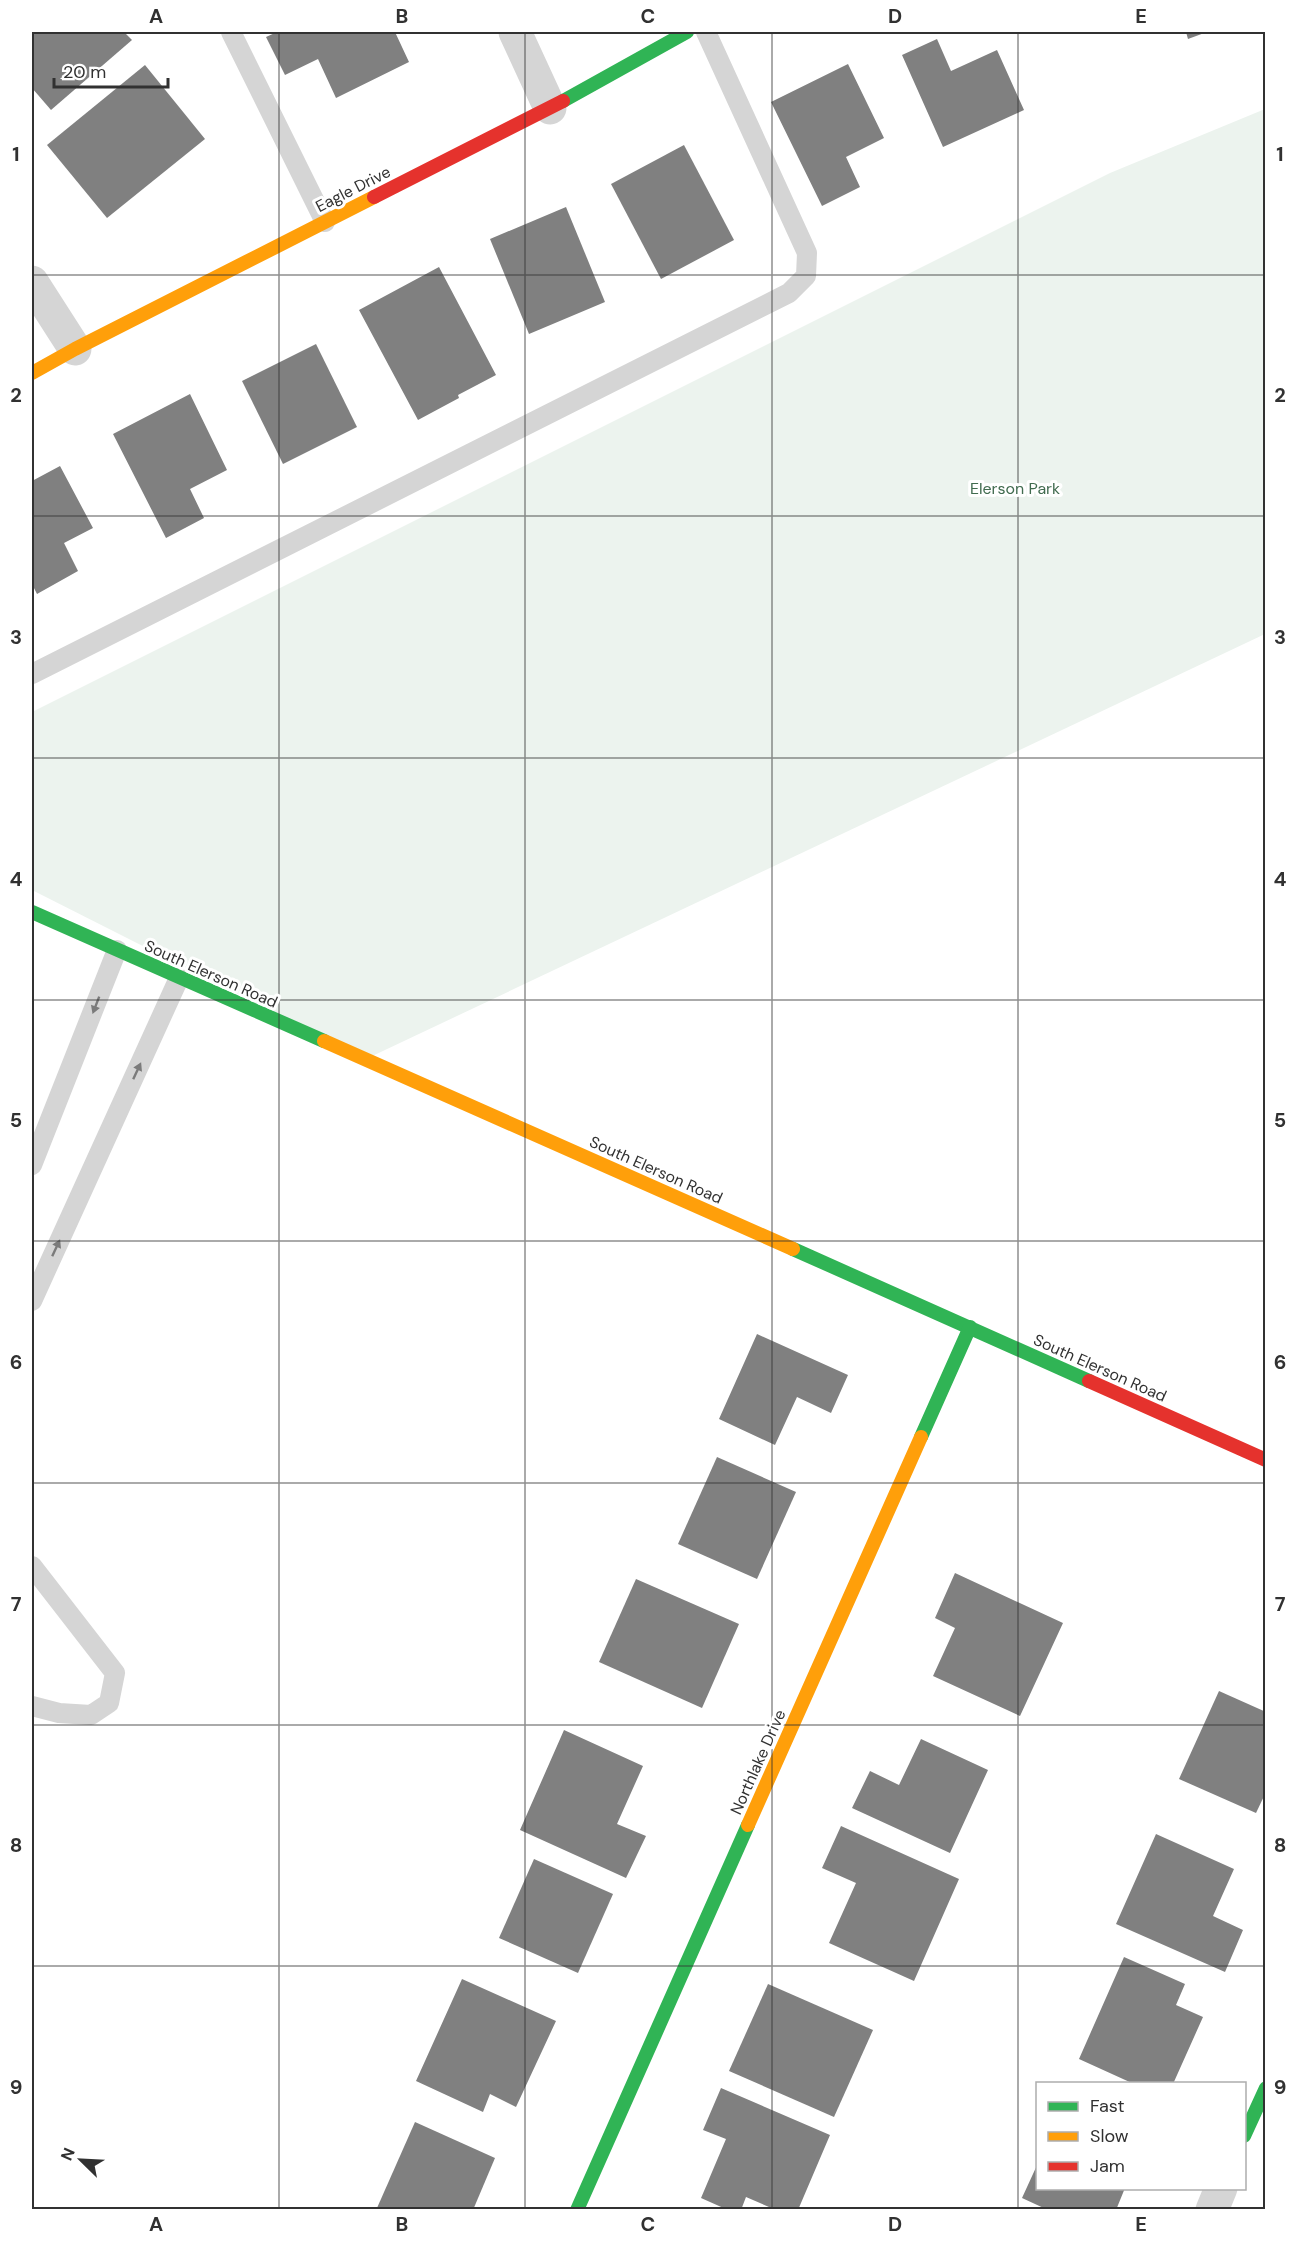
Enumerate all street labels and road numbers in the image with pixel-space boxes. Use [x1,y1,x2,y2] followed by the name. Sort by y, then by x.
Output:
[312,161,394,217] street label: Eagle Drive
[141,935,281,1013] street label: South Elerson Road
[586,1131,726,1209] street label: South Elerson Road
[1030,1329,1170,1407] street label: South Elerson Road
[725,1706,791,1818] street label: Northlake Drive

